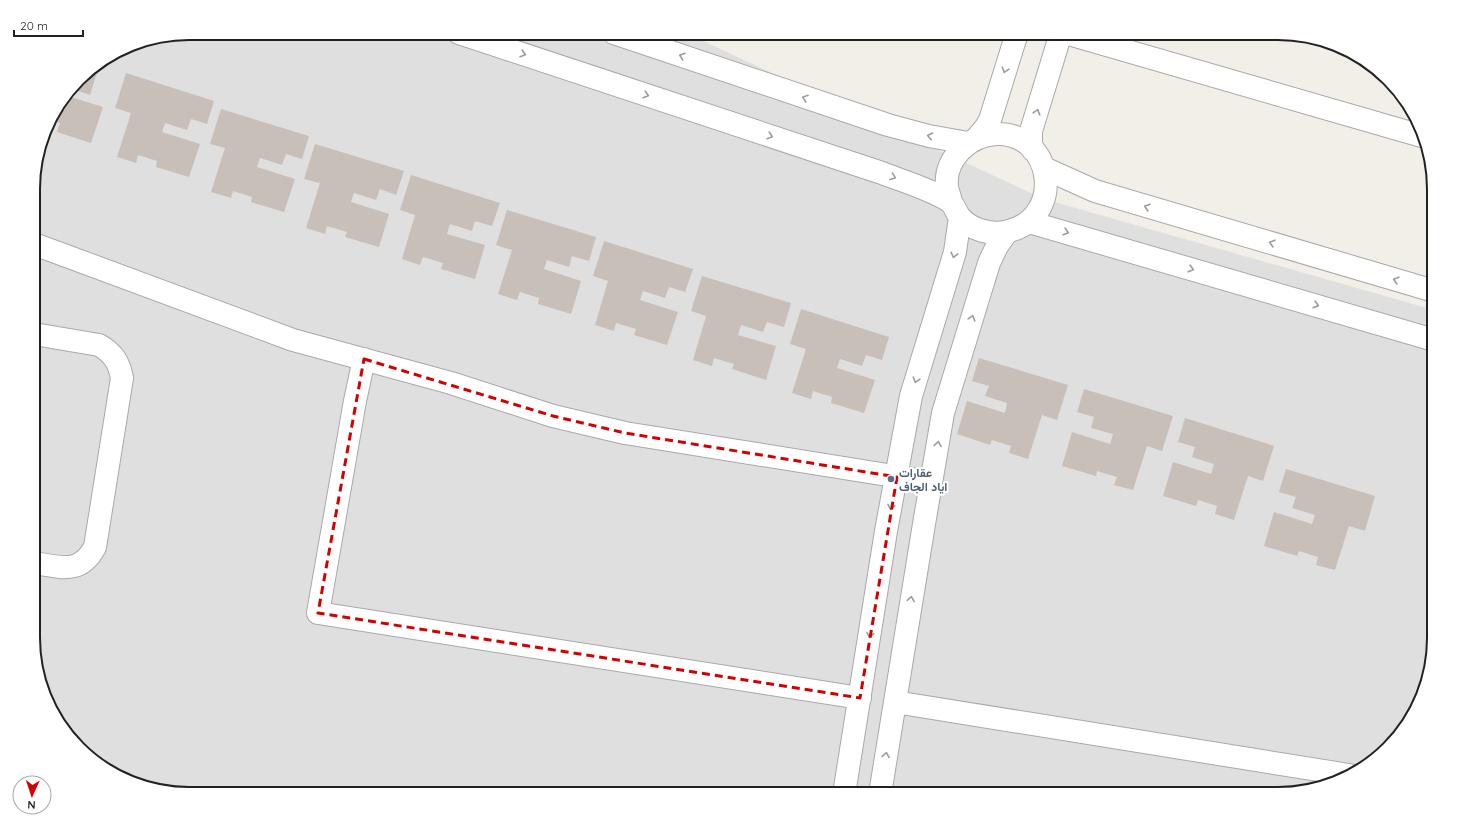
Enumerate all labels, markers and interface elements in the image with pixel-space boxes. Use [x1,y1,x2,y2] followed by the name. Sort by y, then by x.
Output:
[14,12,83,38] scale bar
[20,18,48,33] text: 20 m
[519,49,526,58] one-way arrow
[679,52,686,61] one-way arrow
[1001,67,1010,74] one-way arrow
[643,90,650,99] one-way arrow
[802,94,809,102] one-way arrow
[1032,109,1041,116] one-way arrow
[766,131,773,139] one-way arrow
[926,132,933,140] one-way arrow
[888,172,896,180] one-way arrow
[1144,203,1151,212] one-way arrow
[1063,227,1070,236] one-way arrow
[1268,239,1275,248] one-way arrow
[950,252,959,259] one-way arrow
[1187,264,1194,273] one-way arrow
[1393,276,1400,285] one-way arrow
[1312,300,1319,309] one-way arrow
[967,315,976,322] one-way arrow
[912,376,921,383] one-way arrow
[933,440,942,447] one-way arrow
[899,465,947,494] place label: عقارات اياد الجاف
[886,474,896,484] marker: عقارات اياد الجاف
[887,504,896,510] one-way arrow
[906,596,915,602] one-way arrow
[866,632,875,638] one-way arrow
[881,752,890,758] one-way arrow
[12,775,52,815] north arrow
[27,798,36,812] text: N

